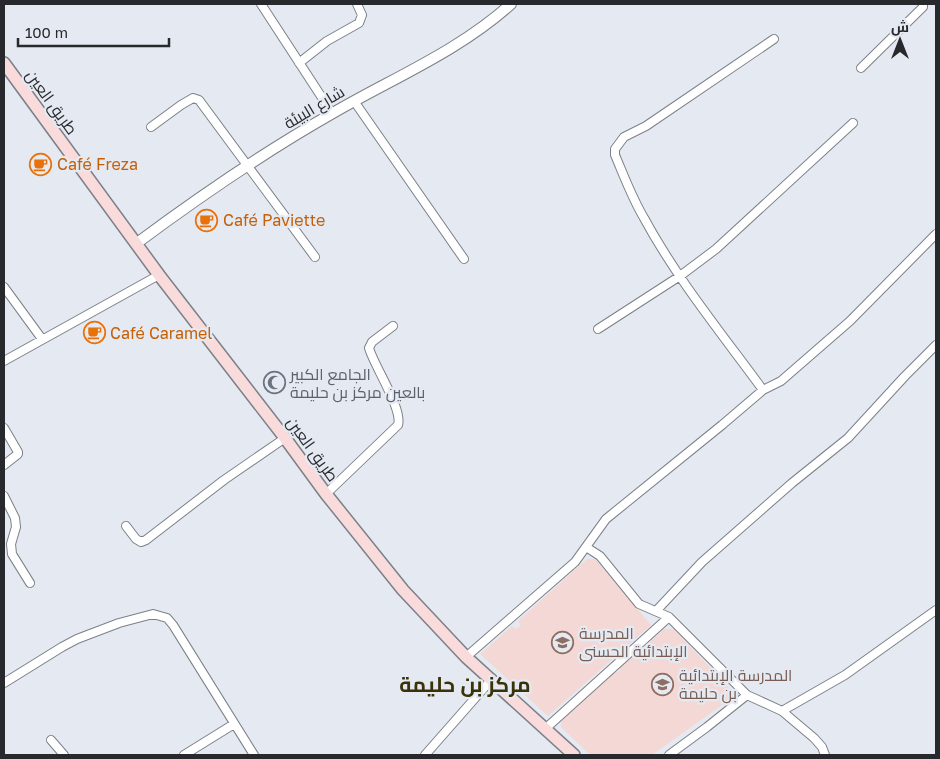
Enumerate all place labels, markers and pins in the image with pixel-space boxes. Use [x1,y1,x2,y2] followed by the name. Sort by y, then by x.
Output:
[29,152,53,176] cafe icon: Café Freza
[57,154,138,174] place label: Café Freza
[195,208,219,232] cafe icon: Café Paviette
[223,210,325,230] place label: Café Paviette
[82,321,106,345] cafe icon: Café Caramel
[110,323,212,343] place label: Café Caramel
[289,364,425,403] place label: الجامع الكبير بالعين مركز بن حليمة
[262,371,286,395] mosque icon: الجامع الكبير بالعين مركز بن حليمة
[579,623,688,662] place label: المدرسة الإبتدائية الحسنى
[551,630,575,654] school or university icon: المدرسة الإبتدائية الحسنى
[679,665,792,704] place label: المدرسة الإبتدائية بن حليمة
[651,672,675,696] school or university icon: المدرسة الإبتدائية بن حليمة

